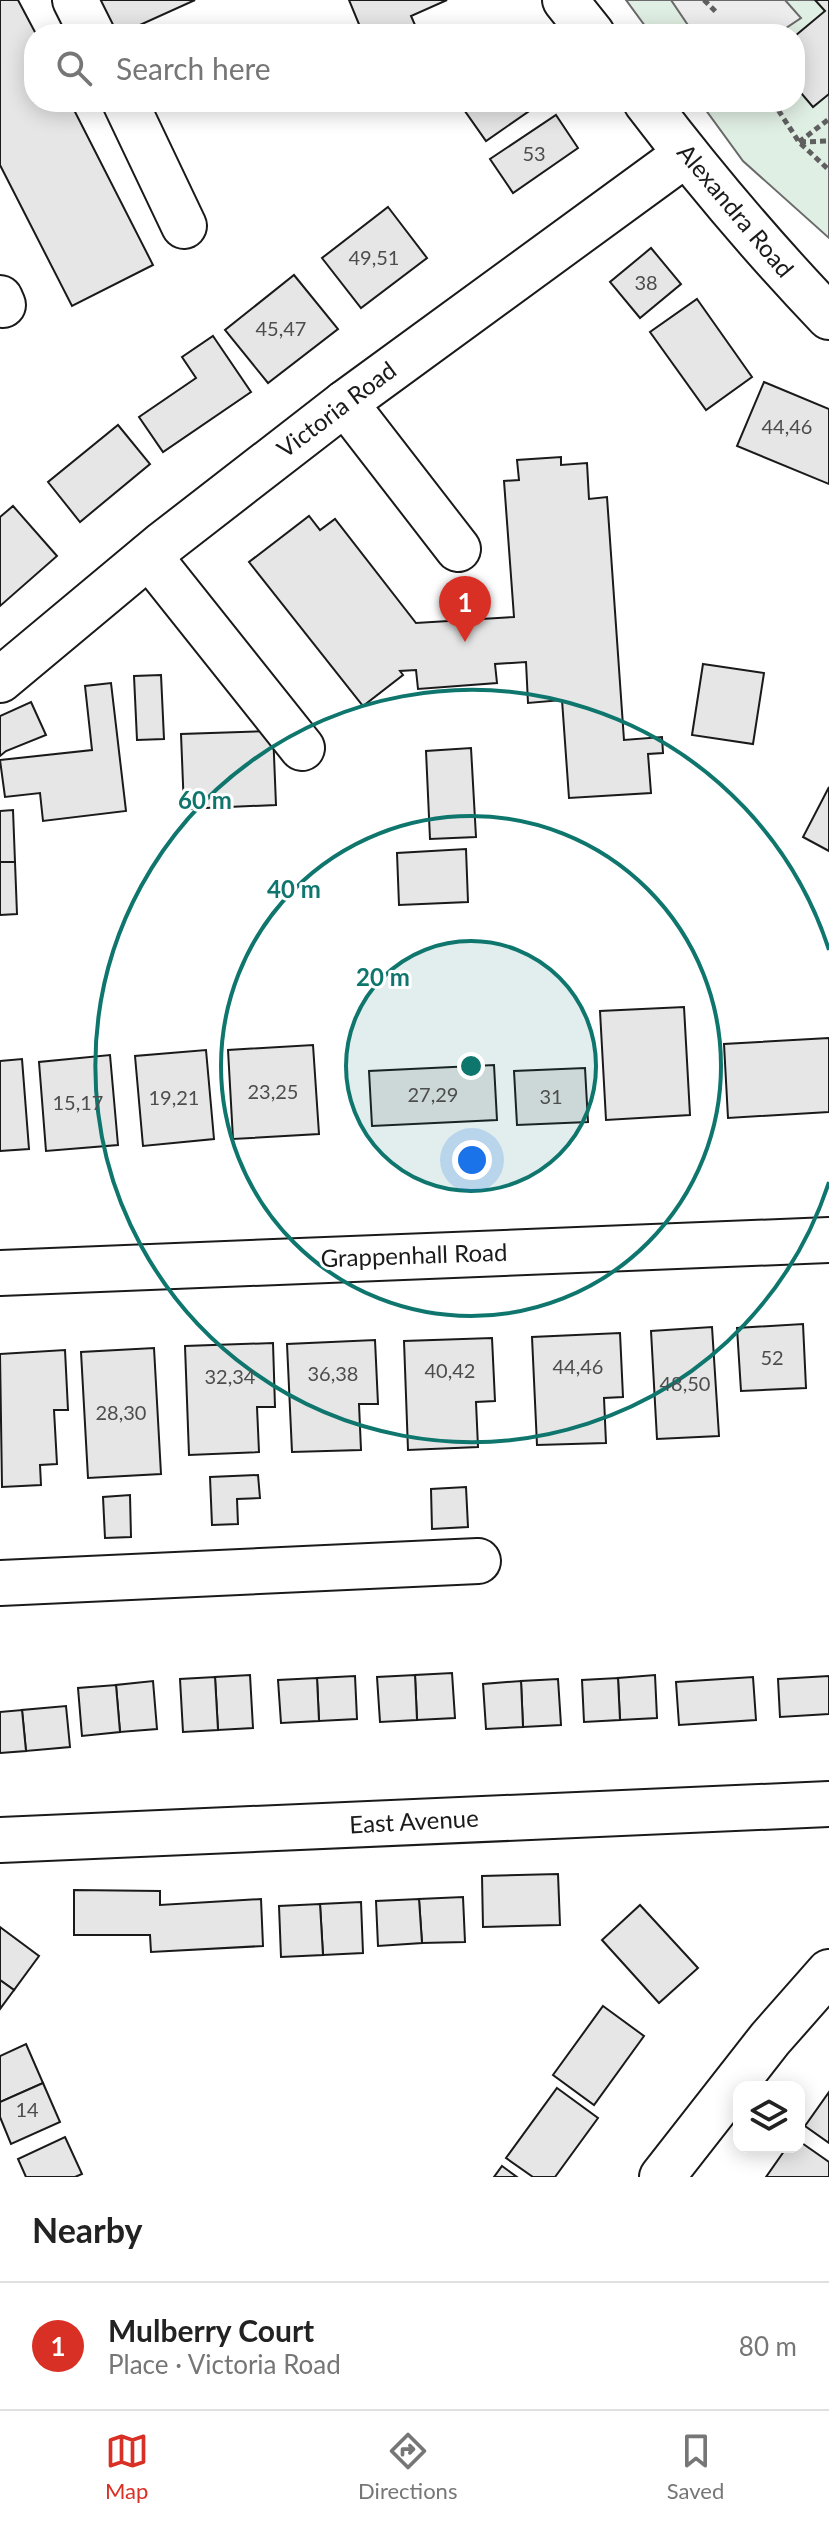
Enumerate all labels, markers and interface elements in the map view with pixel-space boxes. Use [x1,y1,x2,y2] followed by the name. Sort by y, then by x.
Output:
[24,24,805,112] search box
[52,46,96,90] icon: search
[116,50,271,86] text: Search here
[672,138,800,283] street label: Alexandra Road
[522,141,546,165] house number: 53
[349,245,399,269] house number: 49,51
[634,270,658,294] house number: 38
[256,316,306,340] house number: 45,47
[271,355,401,463] street label: Victoria Road
[762,414,812,438] house number: 44,46
[439,576,491,642] pin: 1
[178,785,232,814] text: 60 m
[267,874,321,903] text: 40 m
[356,962,410,991] text: 20 m
[457,1052,485,1080] centre of rings
[248,1079,298,1103] house number: 23,25
[408,1082,458,1106] house number: 27,29
[539,1084,563,1108] house number: 31
[149,1085,199,1109] house number: 19,21
[53,1090,103,1114] house number: 15,17
[452,1140,492,1180] your location
[320,1237,508,1272] street label: Grappenhall Road
[760,1345,784,1369] house number: 52
[553,1354,603,1378] house number: 44,46
[425,1358,475,1382] house number: 40,42
[308,1361,358,1385] house number: 36,38
[205,1364,256,1388] house number: 32,34
[660,1371,710,1395] house number: 48,50
[96,1400,146,1424] house number: 28,30
[349,1803,479,1838] street label: East Avenue
[733,2081,805,2153] map controls
[733,2081,805,2153] button: layers
[15,2097,39,2121] house number: 14
[32,2209,143,2250] text: Nearby
[108,2312,314,2348] text: Mulberry Court
[50,2330,66,2362] text: 1
[739,2330,797,2362] text: 80 m
[108,2348,341,2380] text: Place · Victoria Road
[105,2429,149,2504] tab: Map
[358,2429,457,2504] tab: Directions
[667,2429,724,2504] tab: Saved

